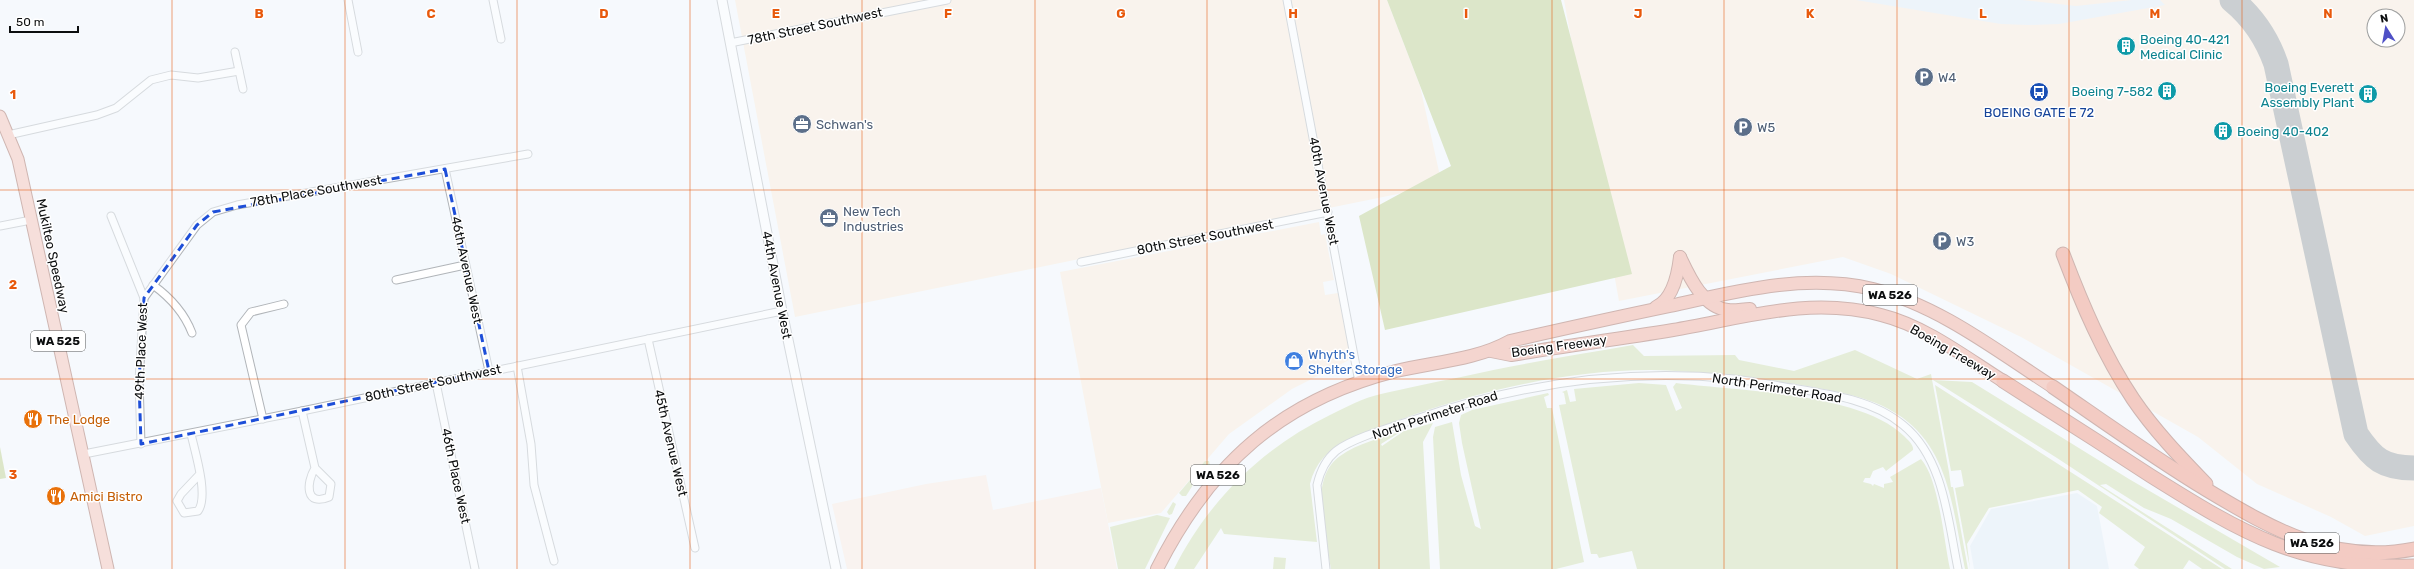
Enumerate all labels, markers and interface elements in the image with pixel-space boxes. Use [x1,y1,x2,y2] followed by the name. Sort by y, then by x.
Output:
[746,4,884,48] street label: 78th Street Southwest
[254,6,264,21] text: B
[426,6,436,21] text: C
[599,6,609,21] text: D
[772,6,780,21] text: E
[944,6,952,21] text: F
[1116,6,1126,21] text: G
[1288,6,1298,21] text: H
[1464,6,1468,21] text: I
[1634,6,1642,21] text: J
[1806,6,1815,21] text: K
[1979,6,1987,21] text: L
[2150,6,2160,21] text: M
[2323,6,2333,21] text: N
[10,8,78,34] scale bar
[2366,8,2406,48] north arrow
[2379,12,2389,26] text: N
[16,15,44,29] text: 50 m
[2140,32,2229,62] place label: Boeing 40-421 Medical Clinic
[2115,35,2137,57] building icon: Boeing 40-421 Medical Clinic
[1913,66,1935,88] parking icon: W4
[1938,70,1956,85] place label: W4
[2156,80,2178,102] building icon: Boeing 7-582
[2261,80,2354,110] place label: Boeing Everett Assembly Plant
[2028,81,2050,103] bus stop icon: BOEING GATE E 72
[2357,83,2379,105] building icon: Boeing Everett Assembly Plant
[2072,84,2153,100] place label: Boeing 7-582
[10,87,16,102] text: 1
[1984,105,2094,120] place label: BOEING GATE E 72
[791,113,813,135] office icon: Schwan's
[1732,116,1754,138] parking icon: W5
[816,117,874,132] place label: Schwan's
[1757,120,1775,135] place label: W5
[2212,120,2234,142] building icon: Boeing 40-402
[2237,124,2329,140] place label: Boeing 40-402
[1306,136,1342,246] street label: 40th Avenue West
[249,172,383,210] street label: 78th Place Southwest
[34,197,72,315] street label: Mukilteo Speedway
[843,204,904,234] place label: New Tech Industries
[818,207,840,229] office icon: New Tech Industries
[448,215,486,325] street label: 46th Avenue West
[1135,216,1275,258] street label: 80th Street Southwest
[759,230,795,340] street label: 44th Avenue West
[1931,230,1953,252] parking icon: W3
[1956,234,1974,249] place label: W3
[9,277,17,292] text: 2
[1863,285,1917,305] road number: WA 526
[132,302,150,400] street label: 49th Place West
[1907,321,1999,383] street label: Boeing Freeway
[31,331,85,351] road number: WA 525
[1510,332,1608,361] street label: Boeing Freeway
[1308,347,1402,378] place label: Whyth's Shelter Storage
[1283,350,1305,372] shop icon: Whyth's Shelter Storage
[363,361,503,405] street label: 80th Street Southwest
[1711,370,1843,406] street label: North Perimeter Road
[651,388,691,498] street label: 45th Avenue West
[1370,388,1500,442] street label: North Perimeter Road
[22,408,44,430] restaurant icon: The Lodge
[47,412,110,428] place label: The Lodge
[439,427,473,525] street label: 46th Place West
[1191,465,1245,485] road number: WA 526
[9,467,18,482] text: 3
[45,485,67,507] restaurant icon: Amici Bistro
[70,489,143,504] place label: Amici Bistro
[2285,533,2339,553] road number: WA 526

